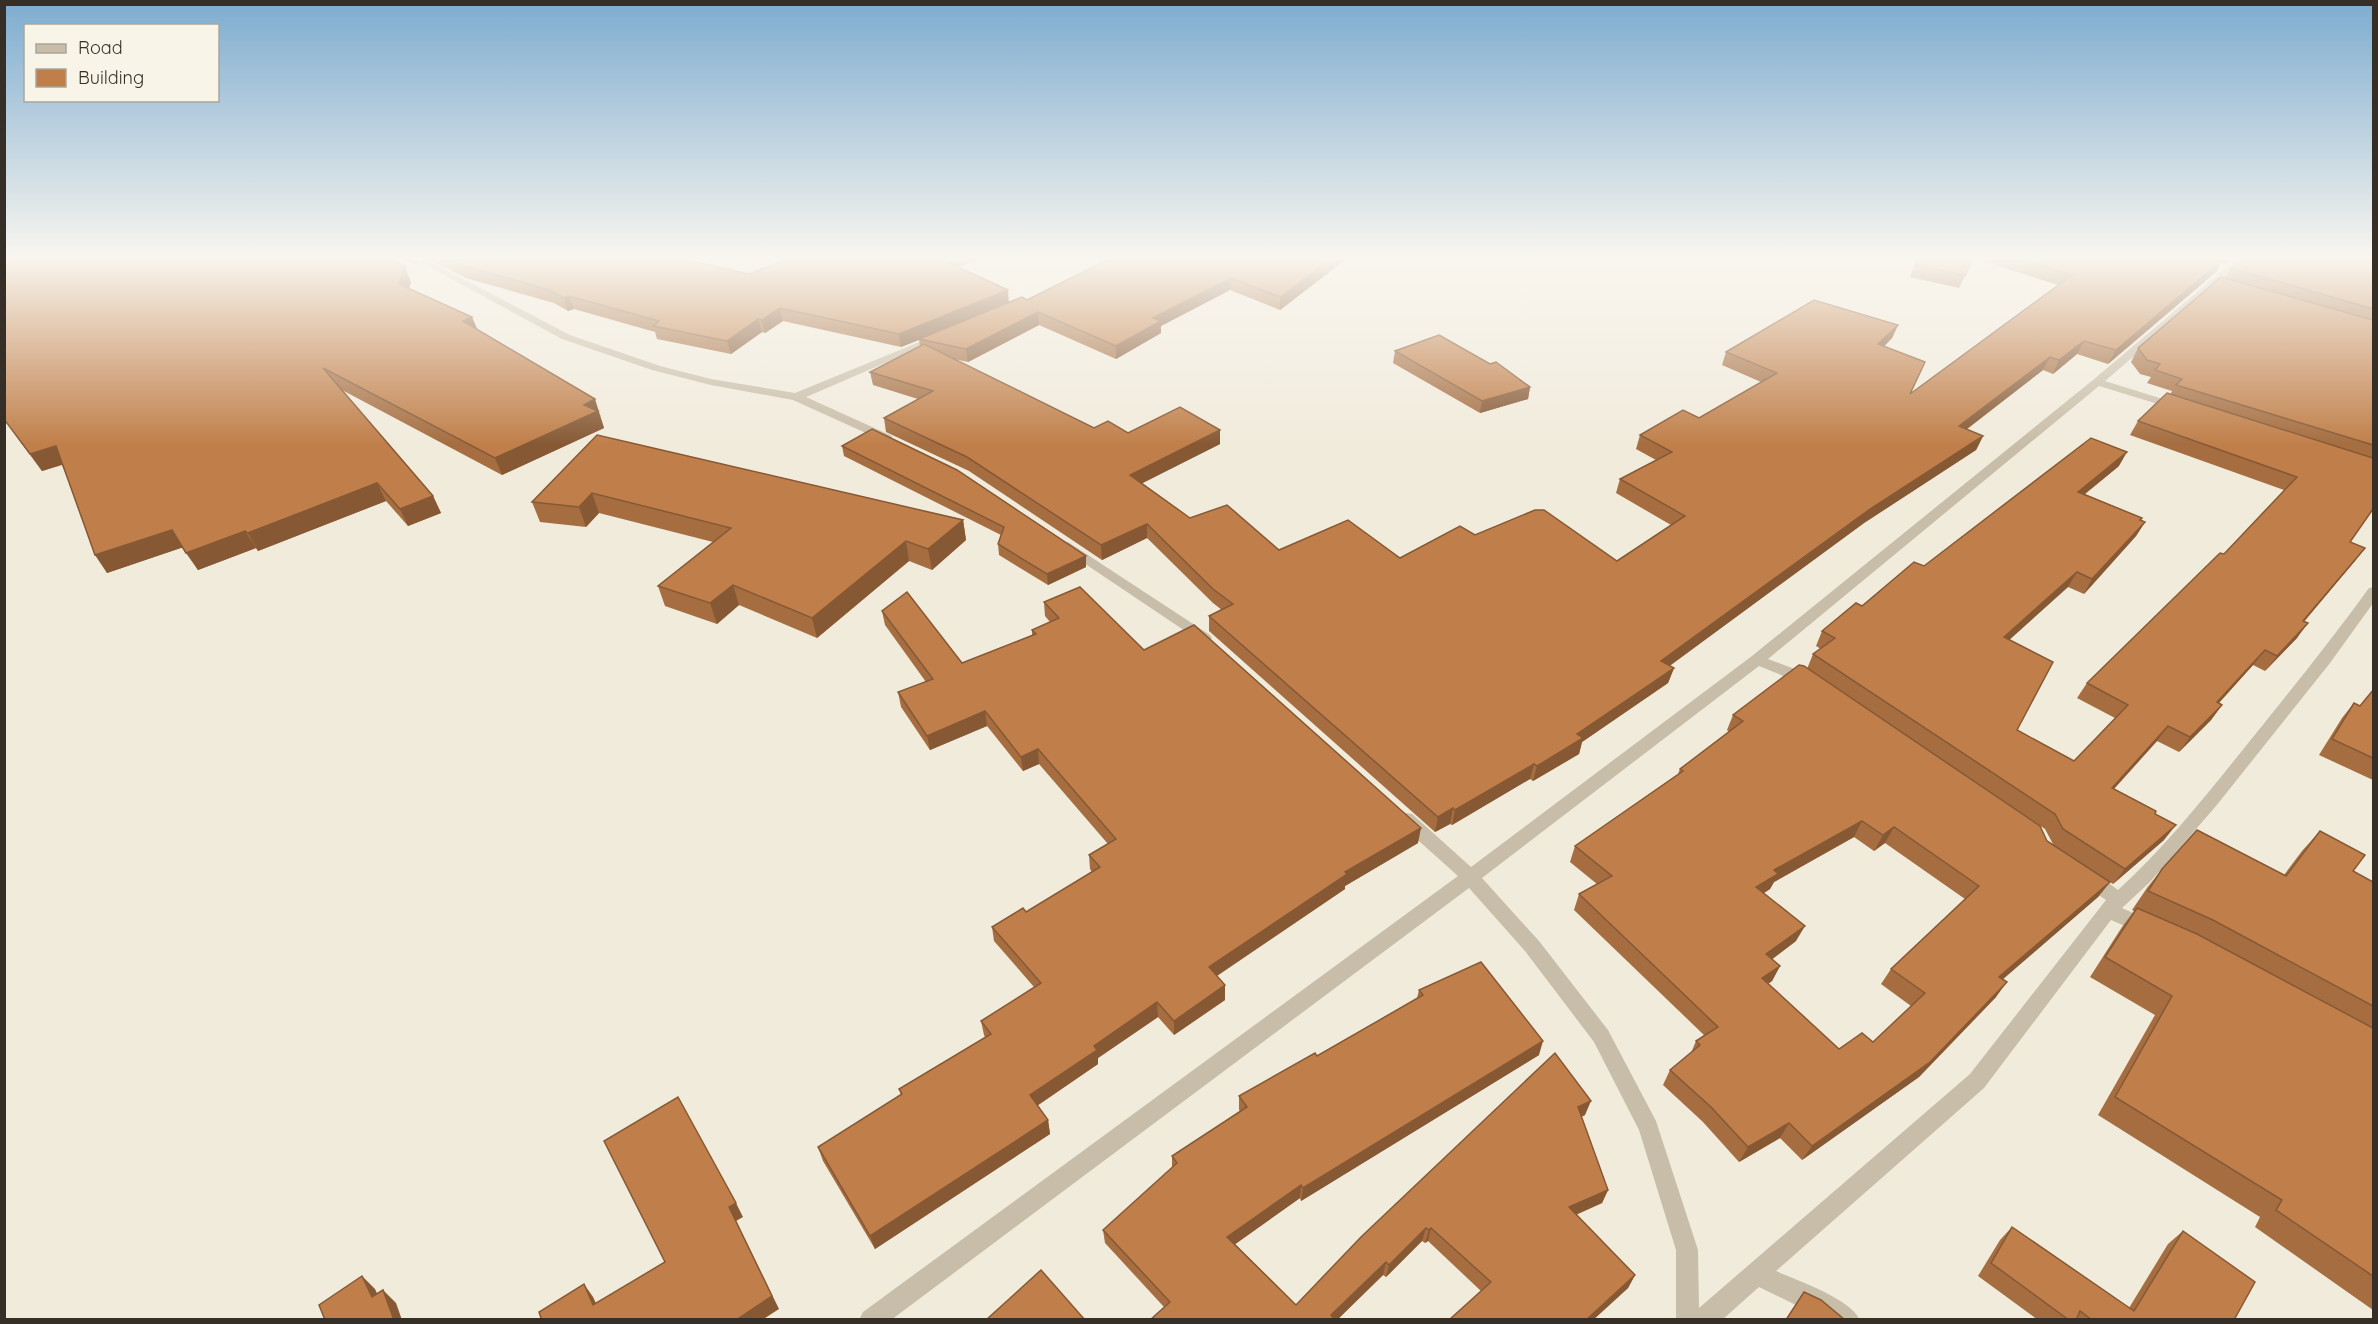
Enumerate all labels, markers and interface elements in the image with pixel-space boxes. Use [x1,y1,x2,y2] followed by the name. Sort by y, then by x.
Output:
[24,24,219,102] legend
[78,36,123,59] text: Road
[78,66,144,89] text: Building

